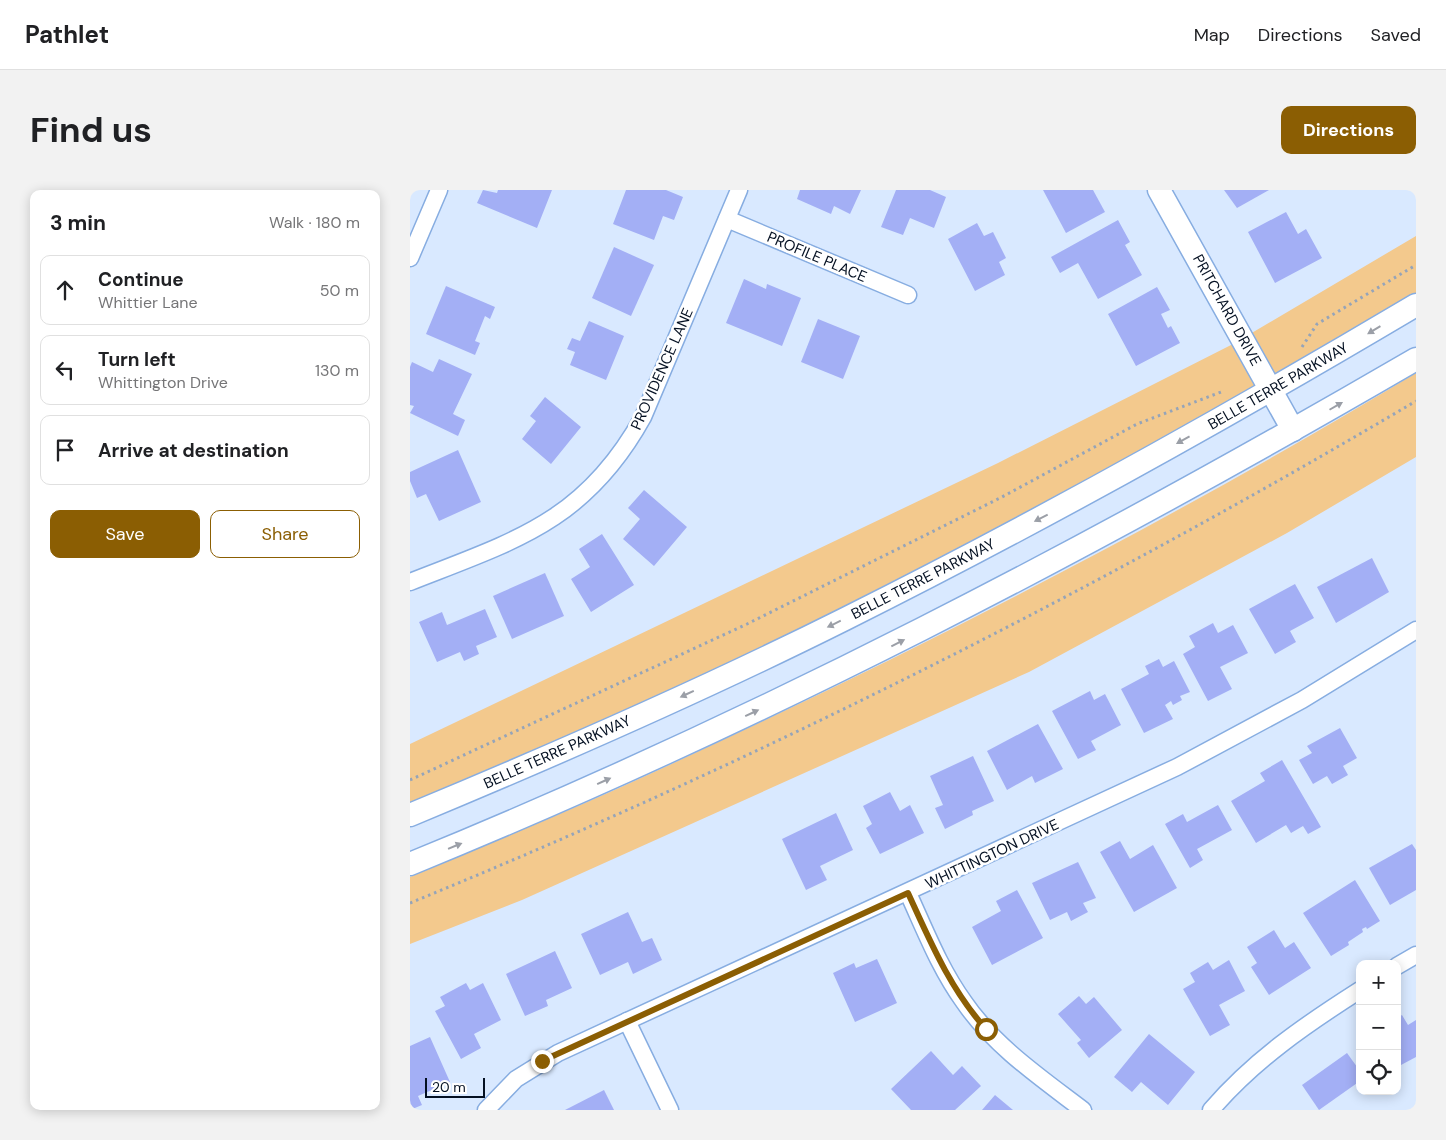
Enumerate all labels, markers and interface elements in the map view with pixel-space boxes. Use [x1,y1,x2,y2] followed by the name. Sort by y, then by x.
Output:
[25,19,109,50] text: Pathlet
[1194,23,1230,47] text: Map
[1258,23,1343,47] text: Directions
[1371,23,1421,47] text: Saved
[1281,106,1416,154] button: Directions
[30,107,152,153] text: Find us
[50,209,106,237] text: 3 min
[269,212,360,233] text: Walk · 180 m
[764,227,870,287] street label: PROFILE PLACE
[1188,251,1266,369] street label: PRITCHARD DRIVE
[98,267,184,292] text: Continue
[51,276,79,304] icon: ahead
[320,280,359,301] text: 50 m
[98,292,198,313] text: Whittier Lane
[626,305,698,433] street label: PROVIDENCE LANE
[1368,326,1381,335] one-way arrow
[1204,337,1352,434] street label: BELLE TERRE PARKWAY
[98,347,176,372] text: Turn left
[51,356,79,384] icon: left
[315,360,359,381] text: 130 m
[98,372,228,393] text: Whittington Drive
[1329,401,1342,410] one-way arrow
[51,436,79,464] icon: arrive
[1176,436,1191,444] one-way arrow
[98,438,289,463] text: Arrive at destination
[50,510,200,558] button: Save
[210,510,360,558] button: Share
[1034,514,1048,522] one-way arrow
[848,534,999,624] street label: BELLE TERRE PARKWAY
[827,621,841,629] one-way arrow
[891,639,905,647] one-way arrow
[680,690,694,698] one-way arrow
[745,709,759,717] one-way arrow
[480,710,634,793] street label: BELLE TERRE PARKWAY
[597,776,611,784] one-way arrow
[922,814,1062,894] street label: WHITTINGTON DRIVE
[448,842,463,850] one-way arrow
[1356,960,1401,1095] map controls
[1356,960,1401,1005] button: +
[1356,1005,1401,1050] button: −
[975,1018,998,1041] route start
[531,1050,554,1073] route end
[1356,1050,1401,1095] button: locate
[425,1075,485,1098] scale bar
[432,1078,466,1096] text: 20 m

